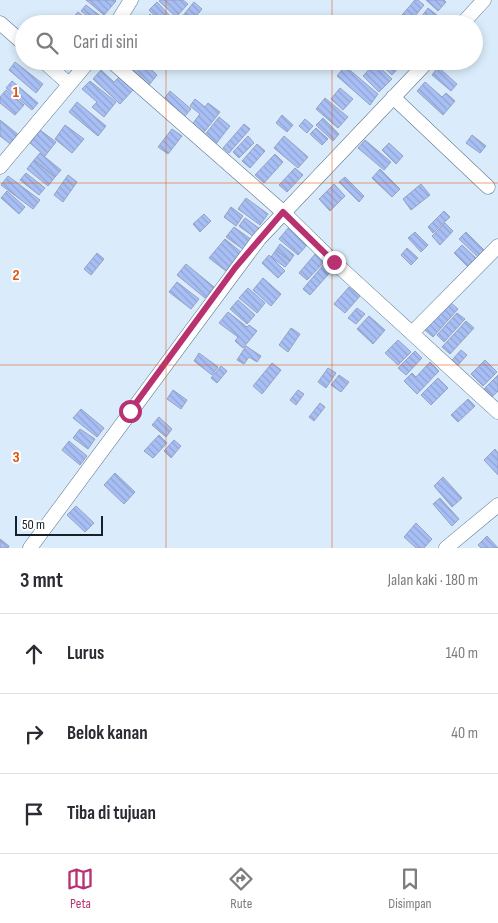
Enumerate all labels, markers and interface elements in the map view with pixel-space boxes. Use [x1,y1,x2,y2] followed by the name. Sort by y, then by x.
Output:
[15,15,483,70] search box
[33,29,61,57] icon: search
[73,31,138,54] text: Cari di sini
[13,83,20,102] text: 1
[323,251,346,274] route end
[12,266,20,285] text: 2
[119,400,142,423] route start
[12,448,20,467] text: 3
[15,513,102,536] scale bar
[22,516,45,533] text: 50 m
[20,568,63,593] text: 3 mnt
[388,571,478,590] text: Jalan kaki · 180 m
[20,640,48,668] icon: ahead
[67,642,104,665] text: Lurus
[446,644,478,663] text: 140 m
[20,720,48,748] icon: right
[67,722,148,745] text: Belok kanan
[451,724,478,743] text: 40 m
[20,800,48,828] icon: arrive
[67,802,156,825] text: Tiba di tujuan
[66,865,94,912] tab: Peta
[227,865,255,912] tab: Rute
[388,865,432,912] tab: Disimpan

